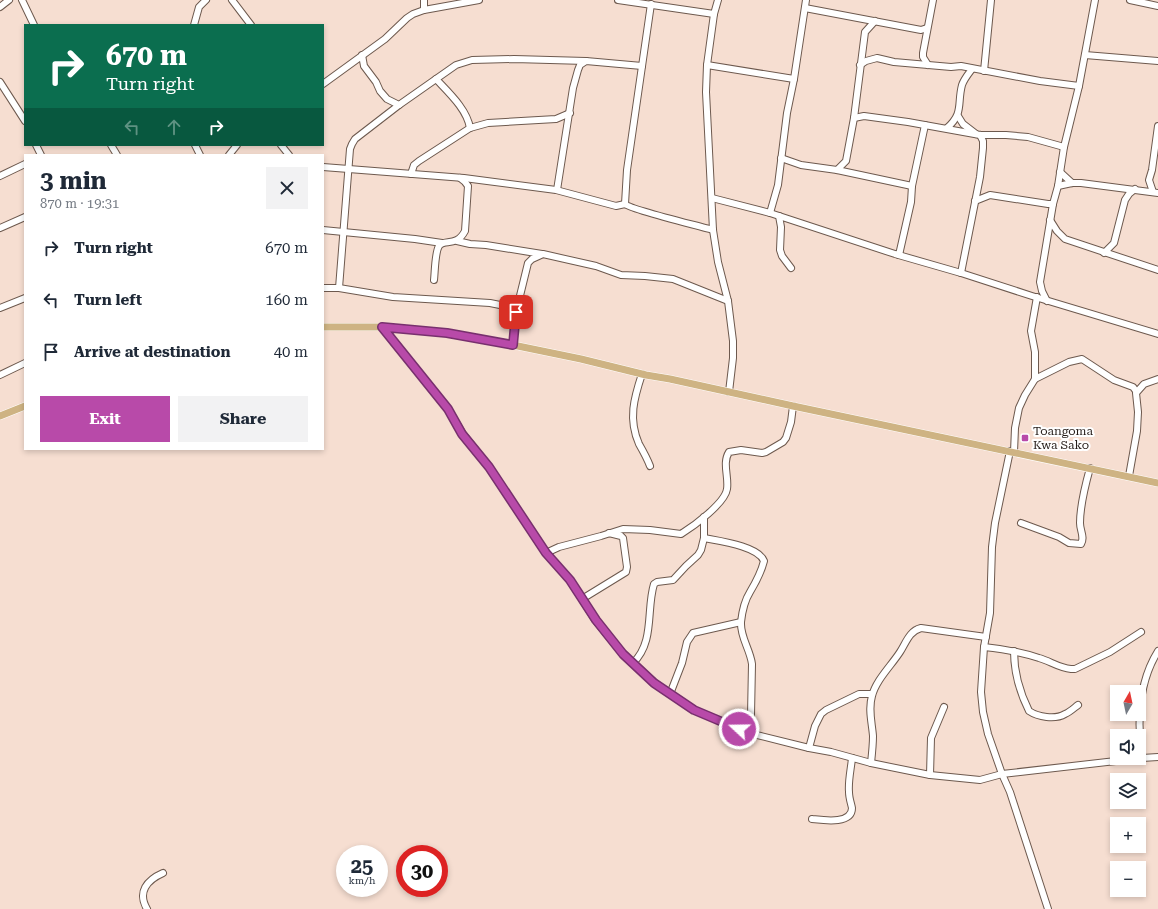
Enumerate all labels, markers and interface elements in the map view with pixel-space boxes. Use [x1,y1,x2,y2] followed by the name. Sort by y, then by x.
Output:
[106,39,187,72] text: 670 m
[40,40,92,92] icon: right
[106,73,194,94] text: Turn right
[121,116,143,138] icon: left
[163,116,185,138] icon: ahead
[205,116,227,138] icon: right
[40,167,107,195] text: 3 min
[266,167,308,209] button: close
[40,196,119,211] text: 870 m · 19:31
[40,237,62,259] icon: right
[74,239,153,257] text: Turn right
[265,239,308,257] text: 670 m
[40,289,62,311] icon: left
[74,291,142,309] text: Turn left
[265,291,308,309] text: 160 m
[499,295,533,329] pin
[505,301,527,323] icon: arrive
[40,341,62,363] icon: arrive
[74,343,230,361] text: Arrive at destination
[274,343,308,361] text: 40 m
[40,396,170,442] button: Exit
[178,396,308,442] button: Share
[1033,424,1094,452] place label: Toangoma Kwa Sako
[1020,433,1030,443] marker: Toangoma Kwa Sako
[1110,685,1146,721] north arrow
[1110,685,1146,897] map controls
[718,708,760,750] position arrow
[1110,729,1146,765] button: sound
[1110,773,1146,809] button: layers
[1110,817,1146,853] button: +
[396,845,448,897] speed limit sign: 30
[351,854,373,878] text: 25
[1110,861,1146,897] button: −
[349,875,375,886] text: km/h

